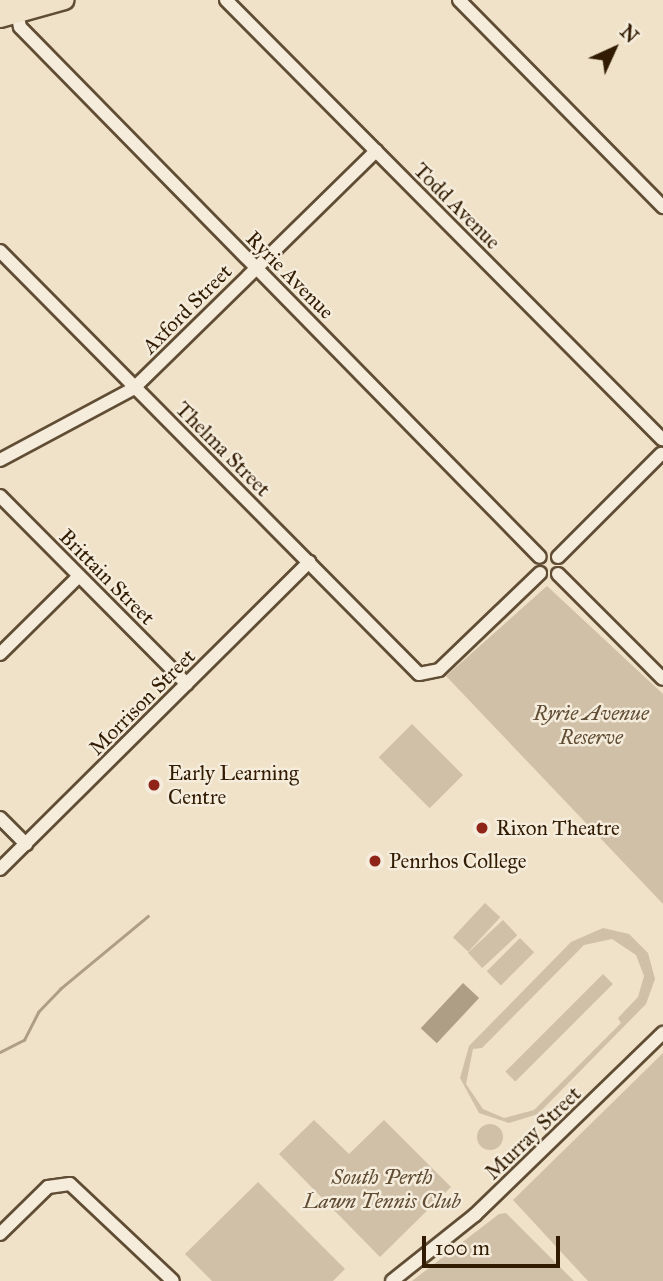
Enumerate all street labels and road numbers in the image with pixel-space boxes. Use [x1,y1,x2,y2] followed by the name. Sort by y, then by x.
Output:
[408,157,506,255] street label: Todd Avenue
[241,226,339,324] street label: Ryrie Avenue
[137,259,237,359] street label: Axford Street
[170,396,276,502] street label: Thelma Street
[54,524,160,630] street label: Brittain Street
[84,644,200,760] street label: Morrison Street
[480,1081,586,1185] street label: Murray Street

